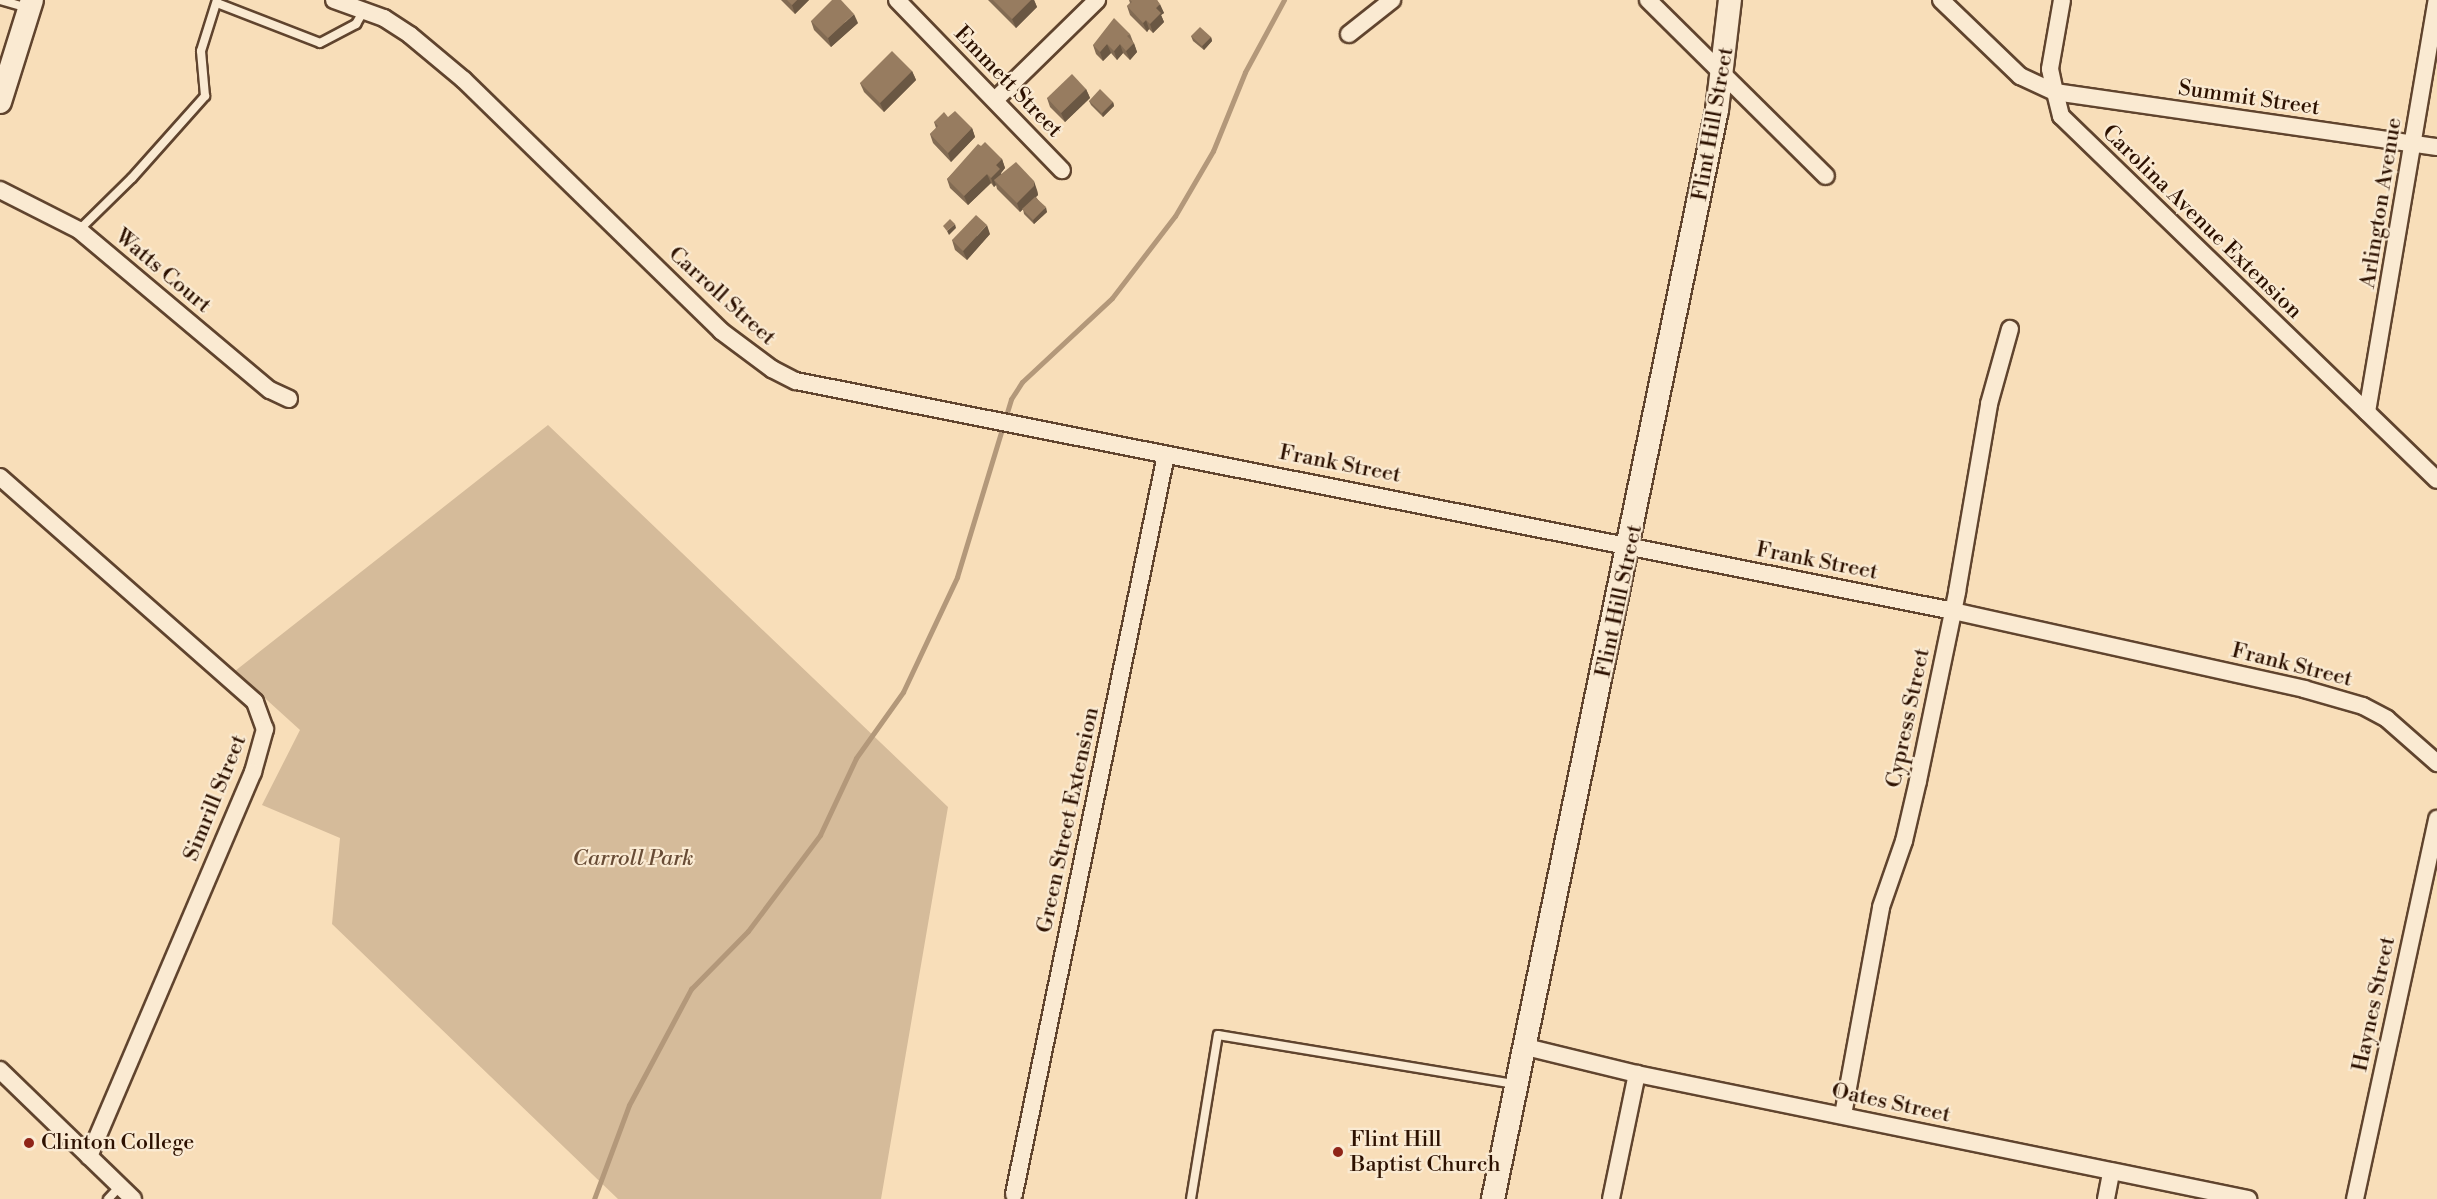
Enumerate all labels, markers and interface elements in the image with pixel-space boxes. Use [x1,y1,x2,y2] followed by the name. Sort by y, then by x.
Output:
[948,21,1068,143] street label: Emmett Street
[1686,45,1740,203] street label: Flint Hill Street
[2176,75,2322,121] street label: Summit Street
[2354,116,2408,290] street label: Arlington Avenue
[2096,119,2308,325] street label: Carolina Avenue Extension
[110,223,216,319] street label: Watts Court
[663,241,781,351] street label: Carroll Street
[1277,439,1403,489] street label: Frank Street
[1590,522,1648,680] street label: Flint Hill Street
[1754,536,1880,586] street label: Frank Street
[2229,637,2355,693] street label: Frank Street
[1880,646,1936,790] street label: Cypress Street
[1031,705,1105,935] street label: Green Street Extension
[178,731,252,865] street label: Simrill Street
[573,846,693,872] park label: Carroll Park
[2347,934,2401,1074] street label: Haynes Street
[1829,1078,1953,1128] street label: Oates Street
[1350,1126,1501,1178] place label: Flint Hill Baptist Church
[41,1130,194,1156] place label: Clinton College
[22,1136,36,1150] marker: Clinton College
[1331,1145,1345,1159] marker: Flint Hill Baptist Church

